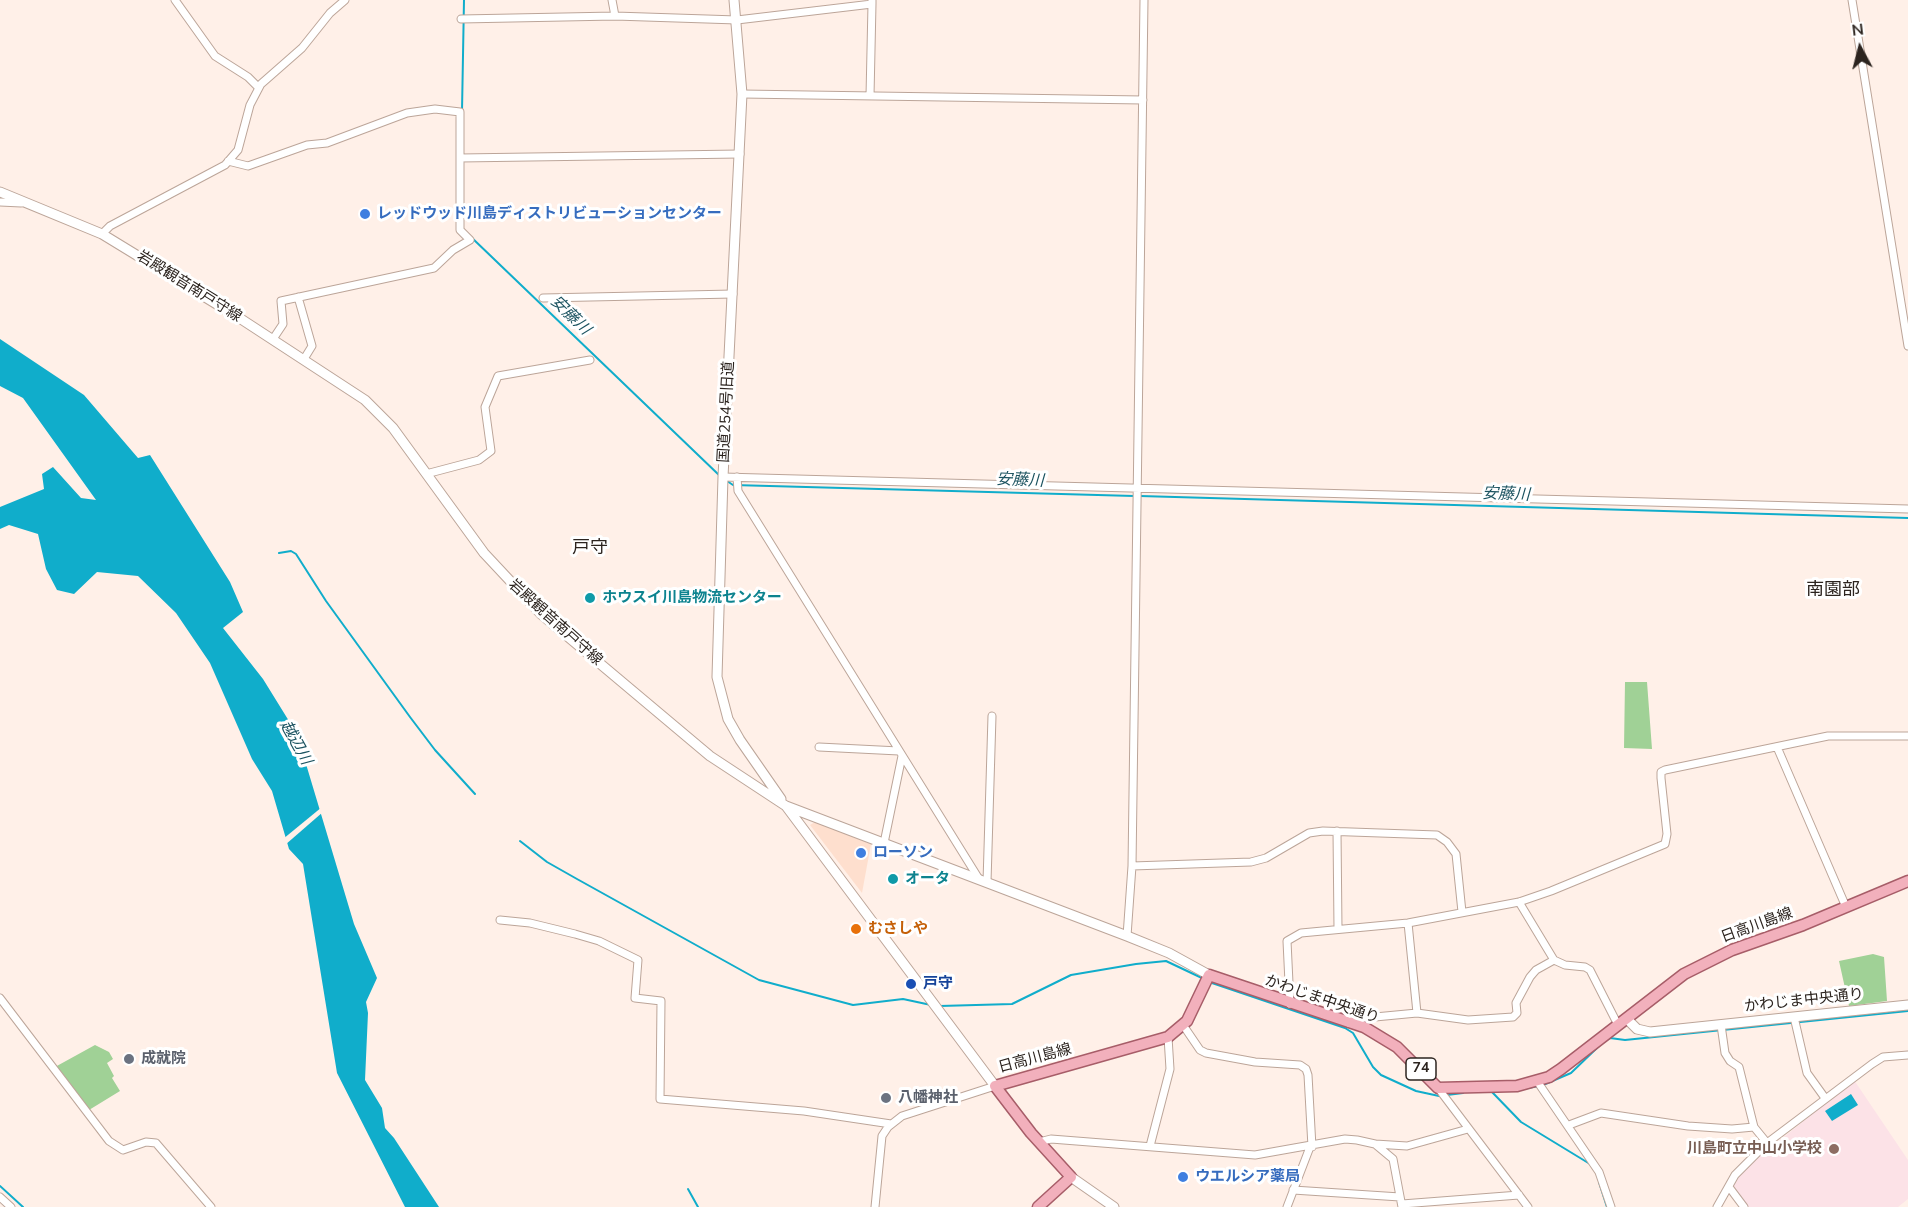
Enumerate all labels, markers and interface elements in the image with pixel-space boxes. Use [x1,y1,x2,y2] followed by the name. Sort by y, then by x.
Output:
[1830,18,1890,78] north arrow
[1851,18,1865,42] text: N
[377,205,722,223] place label: レッドウッド川島ディストリビューションセンター
[358,207,372,221] marker: レッドウッド川島ディストリビューションセンター
[133,248,245,326] street label: 岩殿観音南戸守線
[546,292,594,340] water label: 安藤川
[715,361,739,463] street label: 国道254号旧道
[996,471,1044,491] water label: 安藤川
[1482,485,1530,505] water label: 安藤川
[572,538,608,560] district label: 戸守
[504,576,606,670] street label: 岩殿観音南戸守線
[1806,580,1860,602] district label: 南園部
[602,589,782,607] place label: ホウスイ川島物流センター
[583,591,597,605] marker: ホウスイ川島物流センター
[275,717,315,769] water label: 越辺川
[873,844,933,862] place label: ローソン
[854,846,868,860] marker: ローソン
[905,870,950,888] place label: オータ
[886,872,900,886] marker: オータ
[1719,905,1795,947] street label: 日高川島線
[868,920,928,938] place label: むさしや
[849,922,863,936] marker: むさしや
[1262,972,1382,1028] street label: かわじま中央通り
[923,975,953,993] place label: 戸守
[904,977,918,991] marker: 戸守
[1743,986,1865,1016] street label: かわじま中央通り
[996,1041,1074,1077] street label: 日高川島線
[141,1050,186,1068] place label: 成就院
[122,1052,136,1066] marker: 成就院
[1406,1058,1436,1080] road number: 74
[898,1089,958,1107] place label: 八幡神社
[879,1091,893,1105] marker: 八幡神社
[1687,1140,1822,1158] place label: 川島町立中山小学校
[1827,1142,1841,1156] marker: 川島町立中山小学校
[1195,1168,1300,1186] place label: ウエルシア薬局
[1176,1170,1190,1184] marker: ウエルシア薬局

